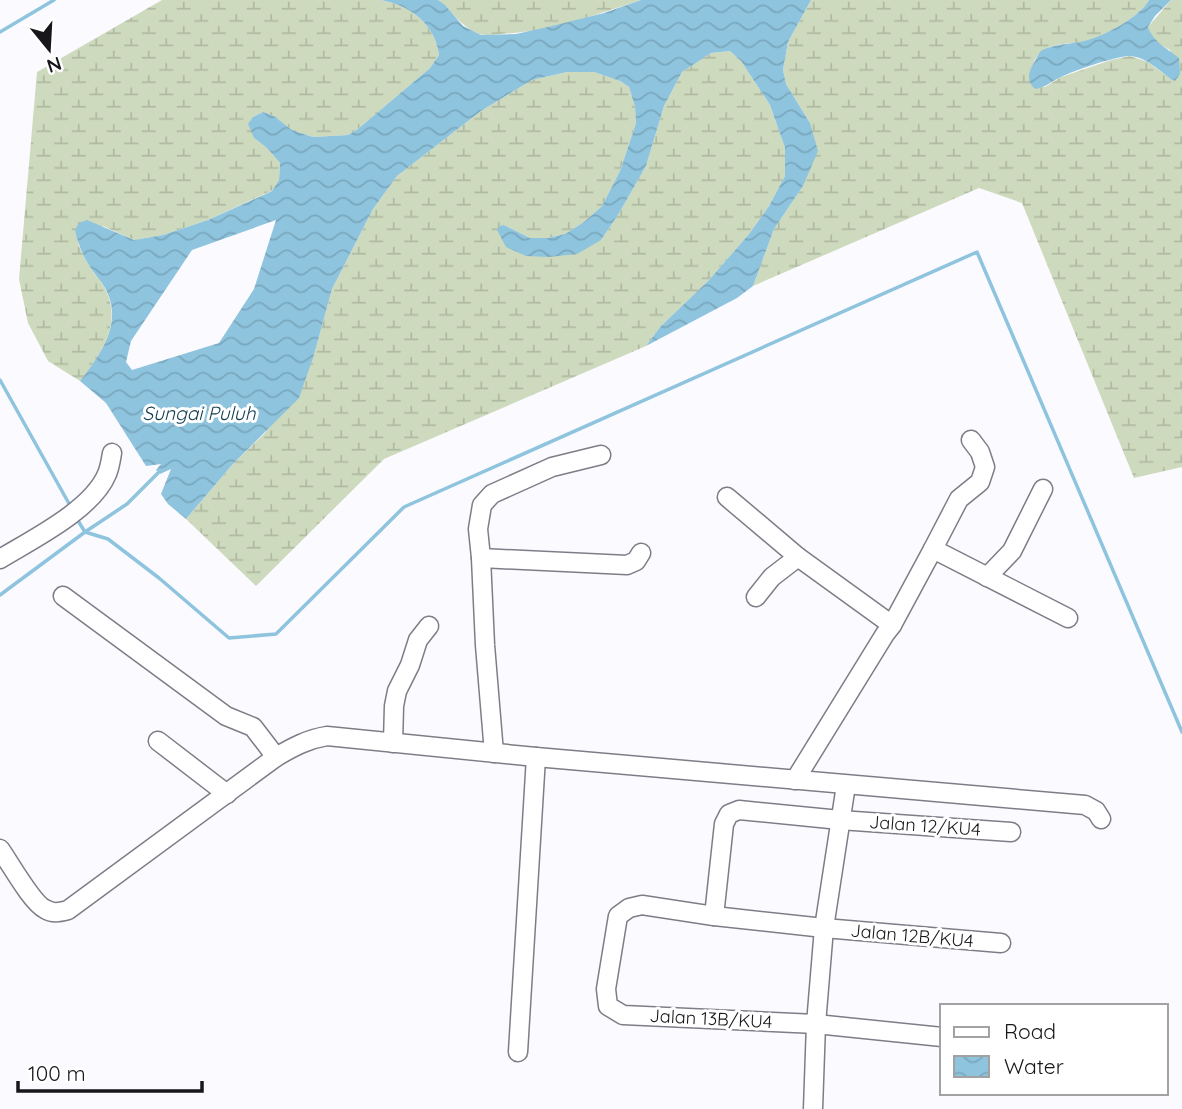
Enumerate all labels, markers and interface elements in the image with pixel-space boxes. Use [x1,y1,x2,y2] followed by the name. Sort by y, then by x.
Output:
[14,14,84,84] north arrow
[44,52,65,79] text: N
[143,401,257,425] water label: Sungai Puluh
[868,810,982,841] street label: Jalan 12/KU4
[850,919,975,952] street label: Jalan 12B/KU4
[649,1004,773,1033] street label: Jalan 13B/KU4
[940,1004,1168,1095] legend
[1004,1018,1056,1044] text: Road
[18,1050,201,1094] scale bar
[1004,1053,1064,1079] text: Water
[28,1060,86,1086] text: 100 m

